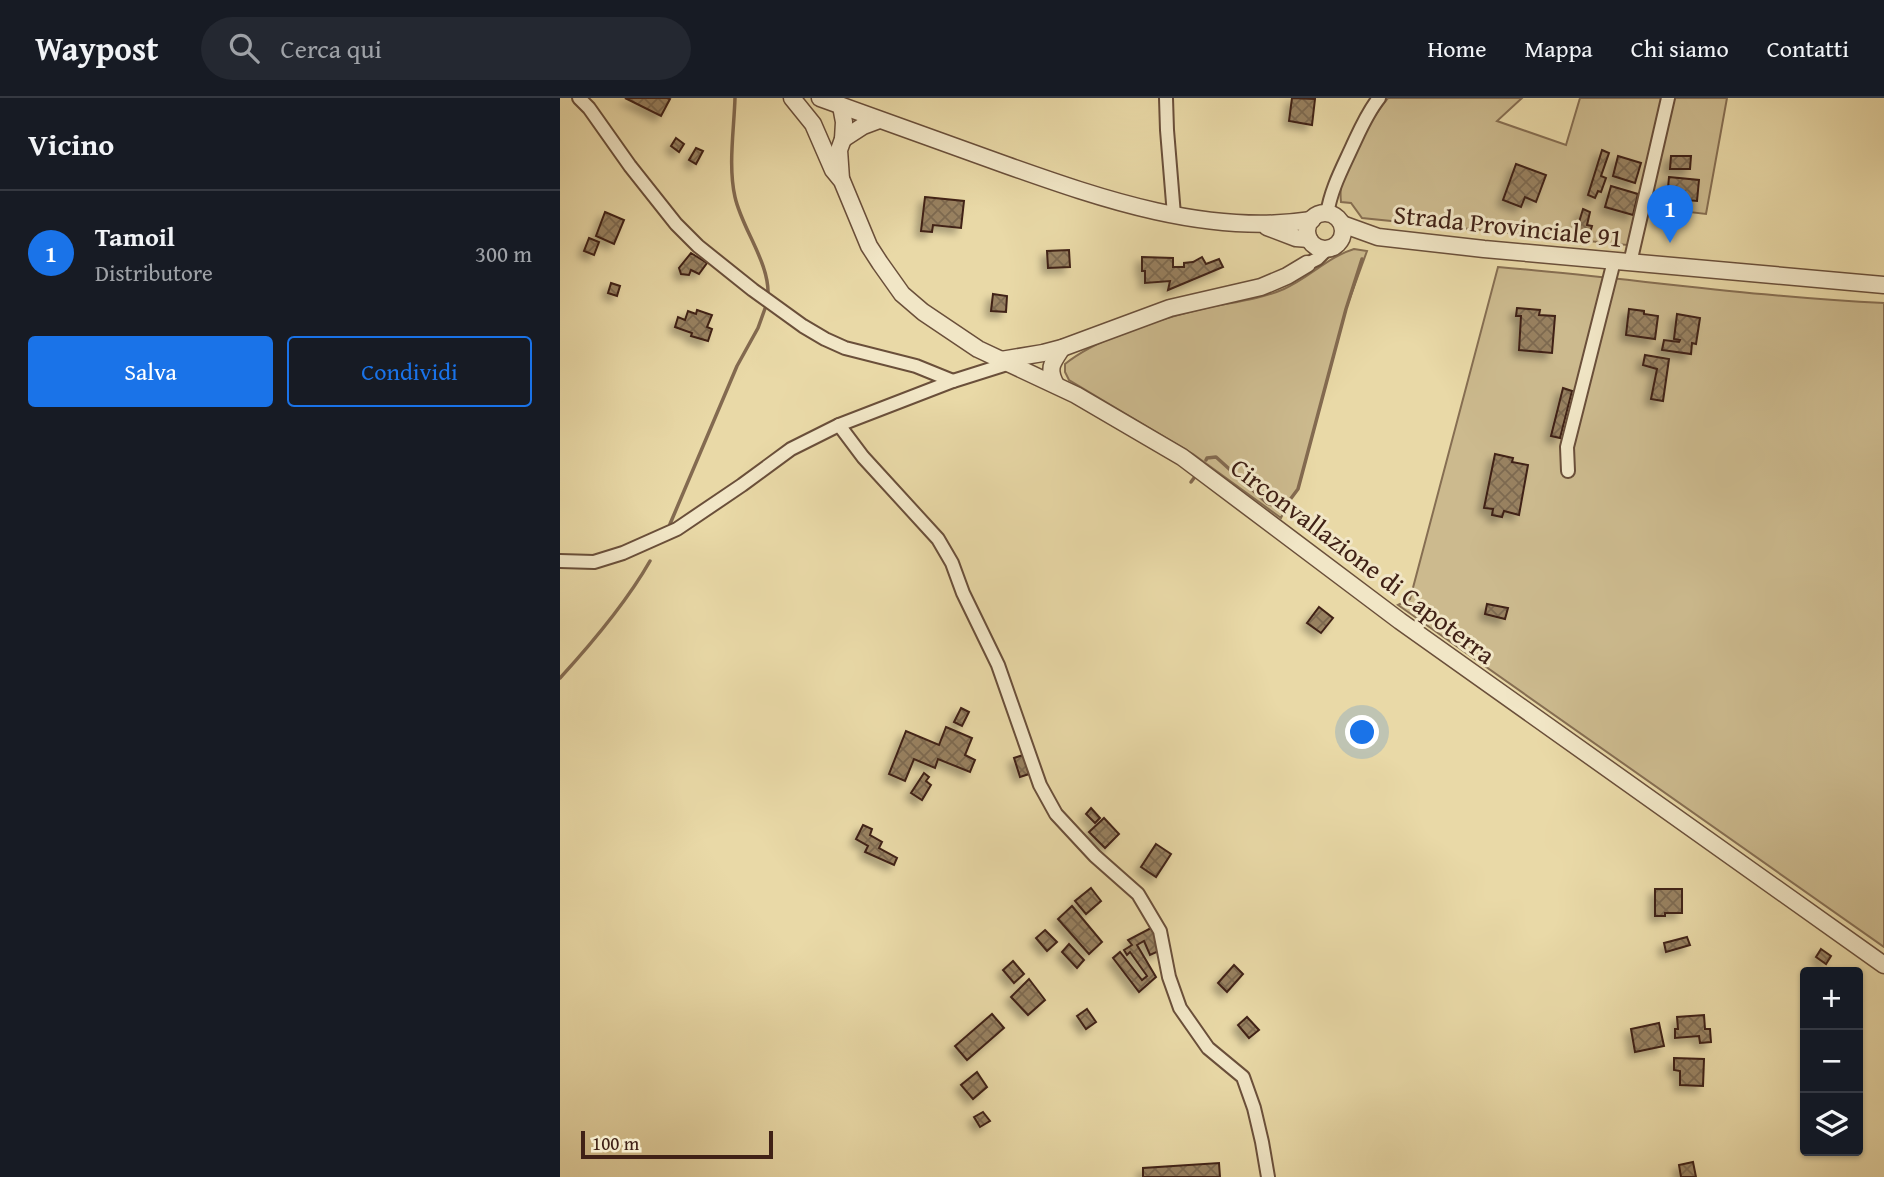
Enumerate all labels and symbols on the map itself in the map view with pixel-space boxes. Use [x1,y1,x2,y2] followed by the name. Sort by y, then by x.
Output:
[1647,185,1693,243] pin: 1
[1392,194,1624,257] street label: Strada Provinciale 91
[1223,448,1504,674] street label: Circonvallazione di Capoterra
[1345,715,1379,749] your location
[581,1128,774,1160] scale bar

